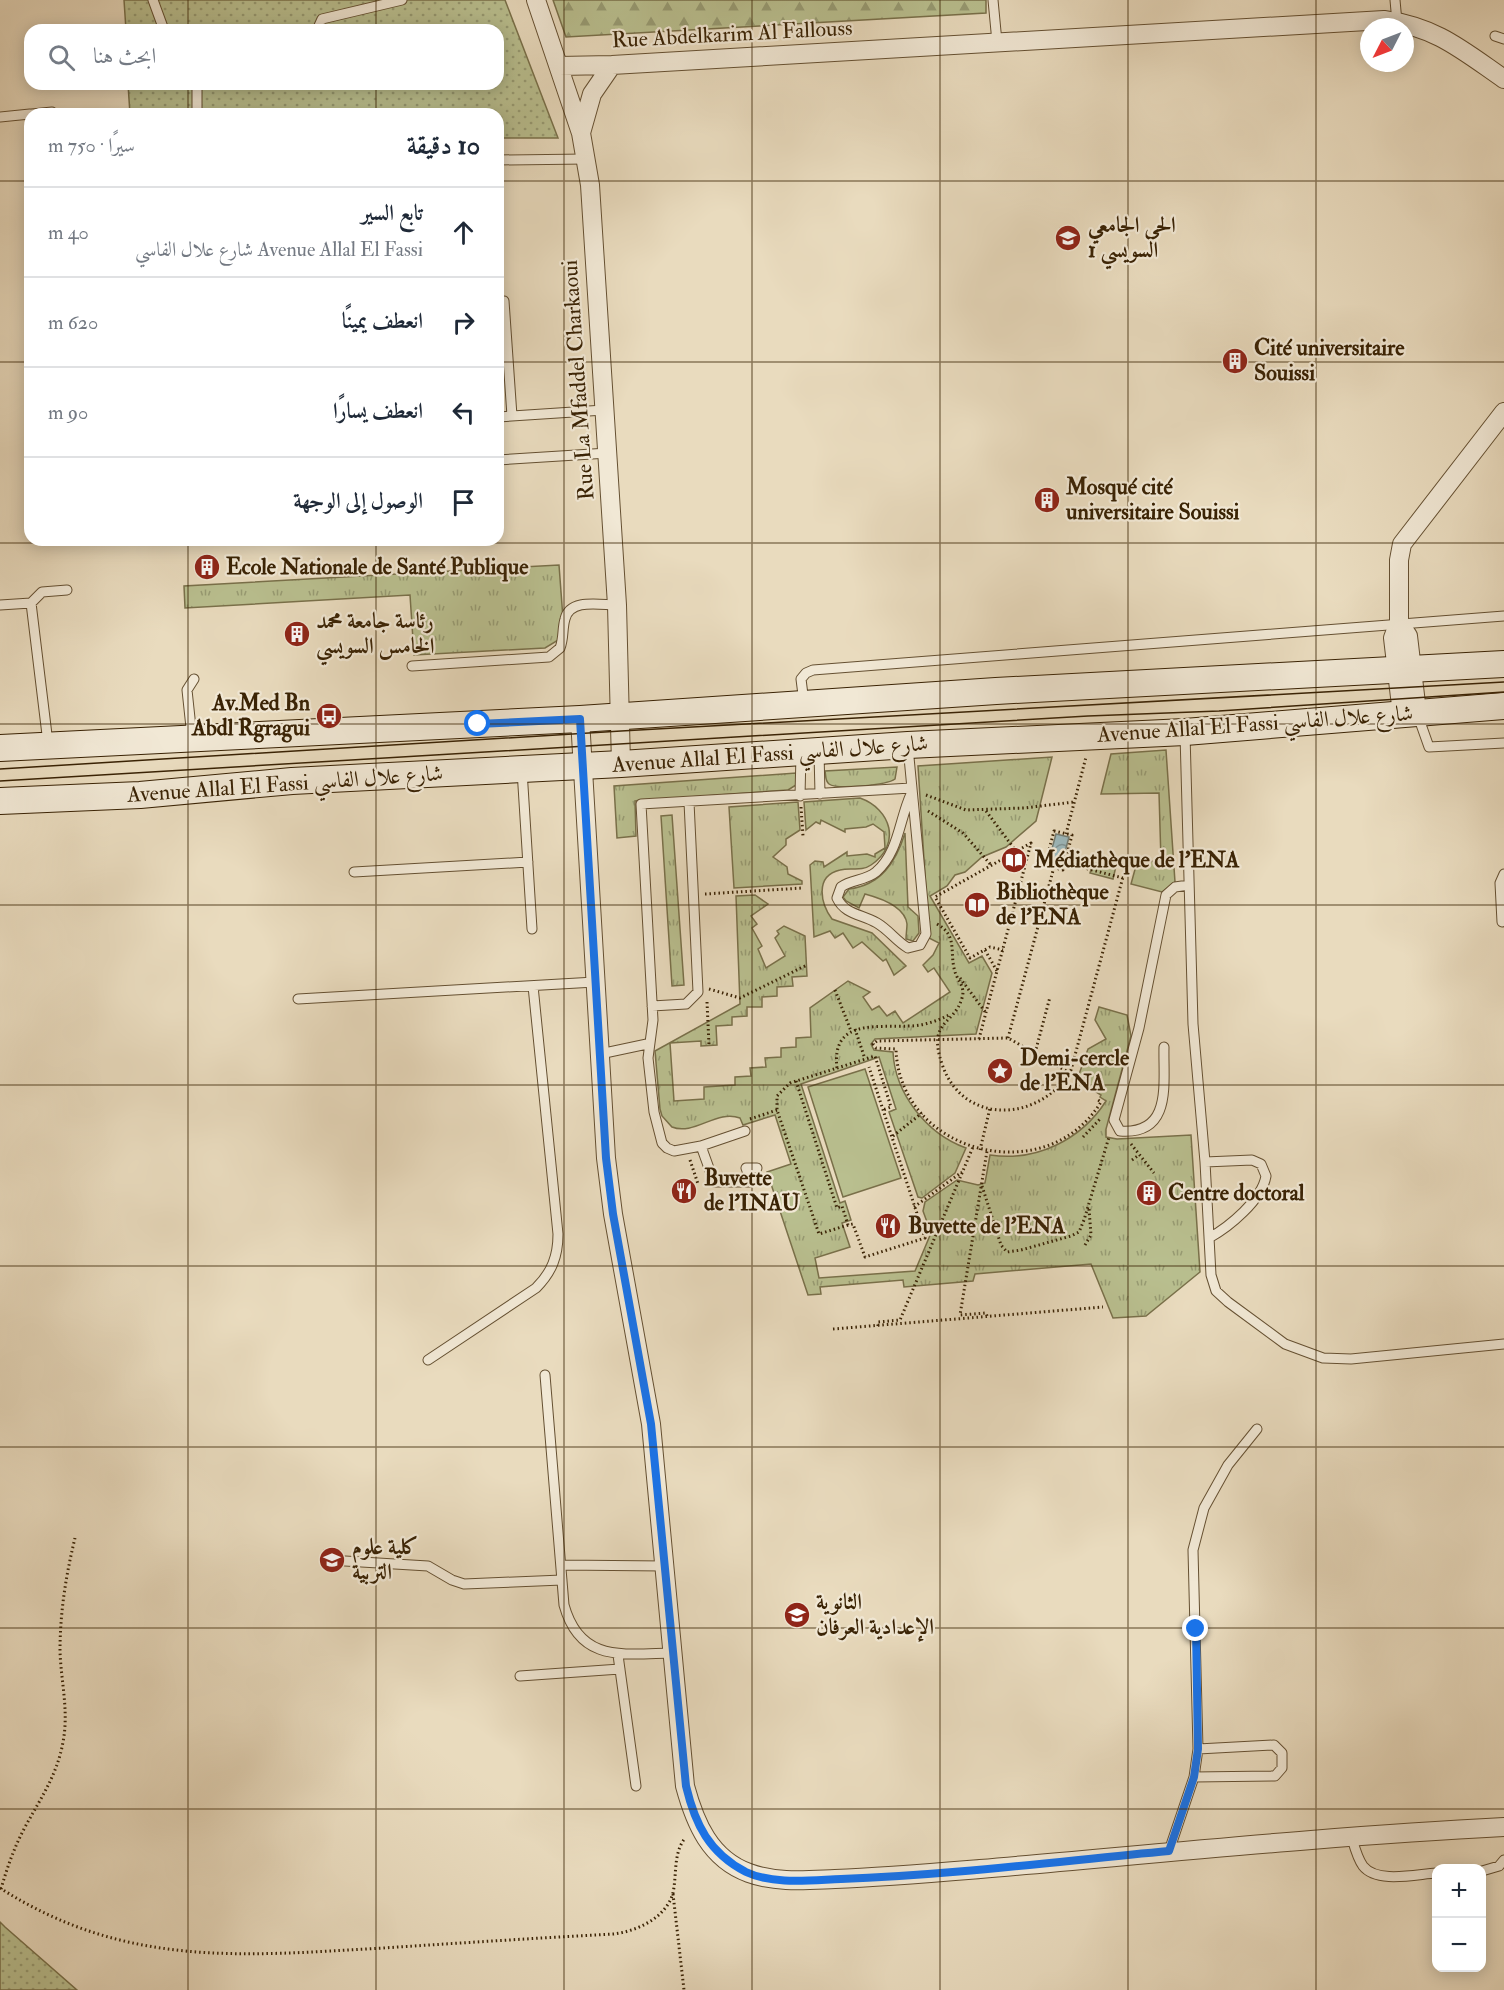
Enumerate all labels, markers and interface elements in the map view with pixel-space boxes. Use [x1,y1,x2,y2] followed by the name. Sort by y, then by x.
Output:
[611,14,853,54] street label: Rue Abdelkarim Al Fallouss
[1360,18,1414,72] north arrow
[24,24,504,90] search box
[45,41,78,74] icon: search
[93,42,156,70] text: ابحث هنا
[407,130,480,162] text: 10 دقيقة
[48,133,135,158] text: سيرًا · 750 m
[361,199,423,227] text: تابع السير
[1088,211,1176,270] place label: الحي الجامعي السويسي 1
[447,216,480,249] icon: ahead
[48,220,89,245] text: 40 m
[1053,223,1083,253] school or university icon: الحي الجامعي السويسي 1
[135,237,423,262] text: Avenue Allal El Fassi شارع علال الفاسي
[556,259,600,501] street label: Rue La Mfaddel Charkaoui
[447,306,480,339] icon: right
[342,307,423,335] text: انعطف يمينًا
[48,310,98,335] text: 620 m
[1254,334,1405,387] place label: Cité universitaire Souissi
[1220,346,1250,376] building icon: Cité universitaire Souissi
[447,396,480,429] icon: left
[333,397,423,425] text: انعطف يسارًا
[48,400,88,425] text: 90 m
[1065,473,1240,526] place label: Mosqué cité universitaire Souissi
[1032,485,1062,515] building icon: Mosqué cité universitaire Souissi
[447,486,480,519] icon: arrive
[293,487,423,515] text: الوصول إلى الوجهة
[192,552,222,582] building icon: Ecole Nationale de Santé Publique
[226,553,529,582] place label: Ecole Nationale de Santé Publique
[316,607,434,666] place label: رئاسة جامعة محمد الخامس السويسي
[282,619,312,649] building icon: رئاسة جامعة محمد الخامس السويسي
[191,689,311,743] place label: Av.Med Bn Abdl Rgragui
[1095,699,1414,755] street label: Avenue Allal El Fassi شارع علال الفاسي
[314,701,344,731] bus stop icon: Av.Med Bn Abdl Rgragui
[464,710,490,736] route start
[610,729,929,785] street label: Avenue Allal El Fassi شارع علال الفاسي
[125,759,444,815] street label: Avenue Allal El Fassi شارع علال الفاسي
[999,845,1029,875] library icon: Médiathèque de l'ENA
[1033,846,1240,875] place label: Médiathèque de l'ENA
[996,878,1109,931] place label: Bibliothèque de l'ENA
[962,890,992,920] library icon: Bibliothèque de l'ENA
[1020,1044,1130,1097] place label: Demi-cercle de l'ENA
[985,1056,1015,1086] place icon: Demi-cercle de l'ENA
[704,1164,800,1217] place label: Buvette de l'INAU
[669,1176,699,1206] restaurant icon: Buvette de l'INAU
[1134,1178,1164,1208] building icon: Centre doctoral
[1168,1179,1305,1207] place label: Centre doctoral
[873,1211,903,1241] restaurant icon: Buvette de l'ENA
[908,1212,1066,1240] place label: Buvette de l'ENA
[352,1533,419,1586] place label: كلية علوم التربية
[317,1545,347,1575] school or university icon: كلية علوم التربية
[816,1588,934,1642] place label: الثانوية الإعدادية العرفان
[782,1600,812,1630] school or university icon: الثانوية الإعدادية العرفان
[1182,1615,1208,1641] route end
[1432,1864,1486,1972] map controls
[1432,1864,1486,1918] button: +
[1432,1918,1486,1972] button: −

